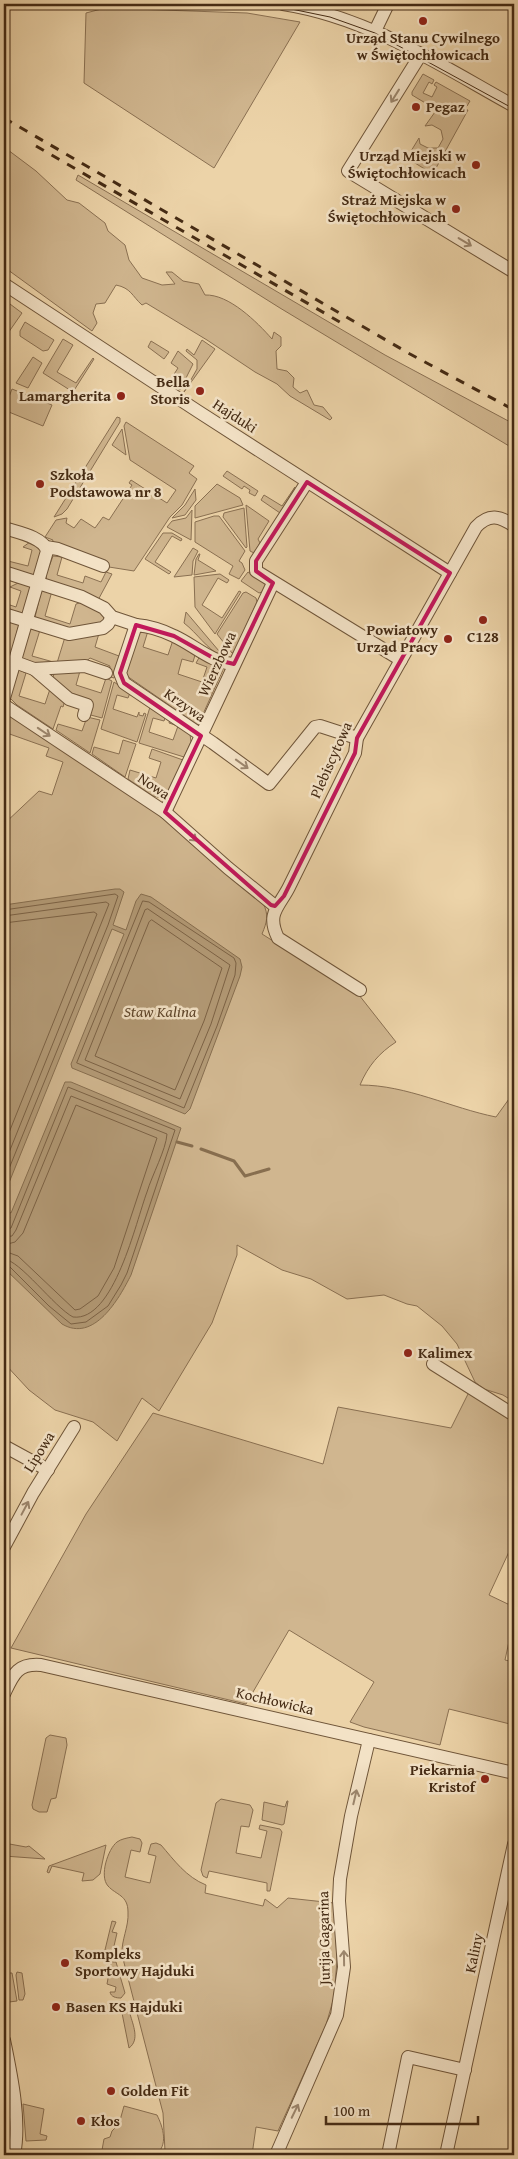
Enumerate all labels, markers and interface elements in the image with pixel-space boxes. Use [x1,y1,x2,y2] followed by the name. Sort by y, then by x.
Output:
[417,15,429,27] marker: Urząd Stanu Cywilnego w Świętochłowicach
[346,27,500,65] place label: Urząd Stanu Cywilnego w Świętochłowicach
[390,88,400,102] one-way arrow
[426,96,465,117] place label: Pegaz
[410,101,422,113] marker: Pegaz
[348,145,466,183] place label: Urząd Miejski w Świętochłowicach
[470,159,482,171] marker: Urząd Miejski w Świętochłowicach
[328,189,446,227] place label: Straż Miejska w Świętochłowicach
[450,203,462,215] marker: Straż Miejska w Świętochłowicach
[457,237,471,247] one-way arrow
[150,371,190,409] place label: Bella Storis
[19,385,111,406] place label: Lamargherita
[194,385,206,397] marker: Bella Storis
[115,390,127,402] marker: Lamargherita
[209,393,262,438] street label: Hajduki
[50,464,162,502] place label: Szkoła Podstawowa nr 8
[34,478,46,490] marker: Szkoła Podstawowa nr 8
[477,614,489,626] marker: C128
[356,619,438,657] place label: Powiatowy Urząd Pracy
[467,626,499,647] place label: C128
[192,628,241,700] street label: Wierzbowa
[442,633,454,645] marker: Powiatowy Urząd Pracy
[160,683,210,727] street label: Krzywa
[304,718,357,801] street label: Plebiscytowa
[37,727,51,737] one-way arrow
[235,758,248,769] one-way arrow
[134,767,175,804] street label: Nowa
[184,830,197,841] one-way arrow
[124,999,197,1023] water label: Staw Kalina
[418,1342,472,1363] place label: Kalimex
[402,1347,414,1359] marker: Kalimex
[18,1427,59,1476] street label: Lipowa
[20,1501,30,1516] one-way arrow
[234,1681,316,1720] street label: Kochłowicka
[410,1759,477,1797] place label: Piekarnia Kristof
[479,1773,491,1785] marker: Piekarnia Kristof
[351,1789,360,1805] one-way arrow
[312,1891,335,1987] street label: Jurija Gagarina
[459,1931,488,1975] street label: Kaliny
[75,1943,195,1981] place label: Kompleks Sportowy Hajduki
[339,1950,349,1966] one-way arrow
[59,1957,71,1969] marker: Kompleks Sportowy Hajduki
[66,1996,183,2017] place label: Basen KS Hajduki
[50,2001,62,2013] marker: Basen KS Hajduki
[121,2080,189,2101] place label: Golden Fit
[105,2085,117,2097] marker: Golden Fit
[326,2094,478,2126] scale bar
[333,2100,371,2121] text: 100 m
[291,2104,300,2119] one-way arrow
[91,2110,120,2131] place label: Kłos
[75,2115,87,2127] marker: Kłos

